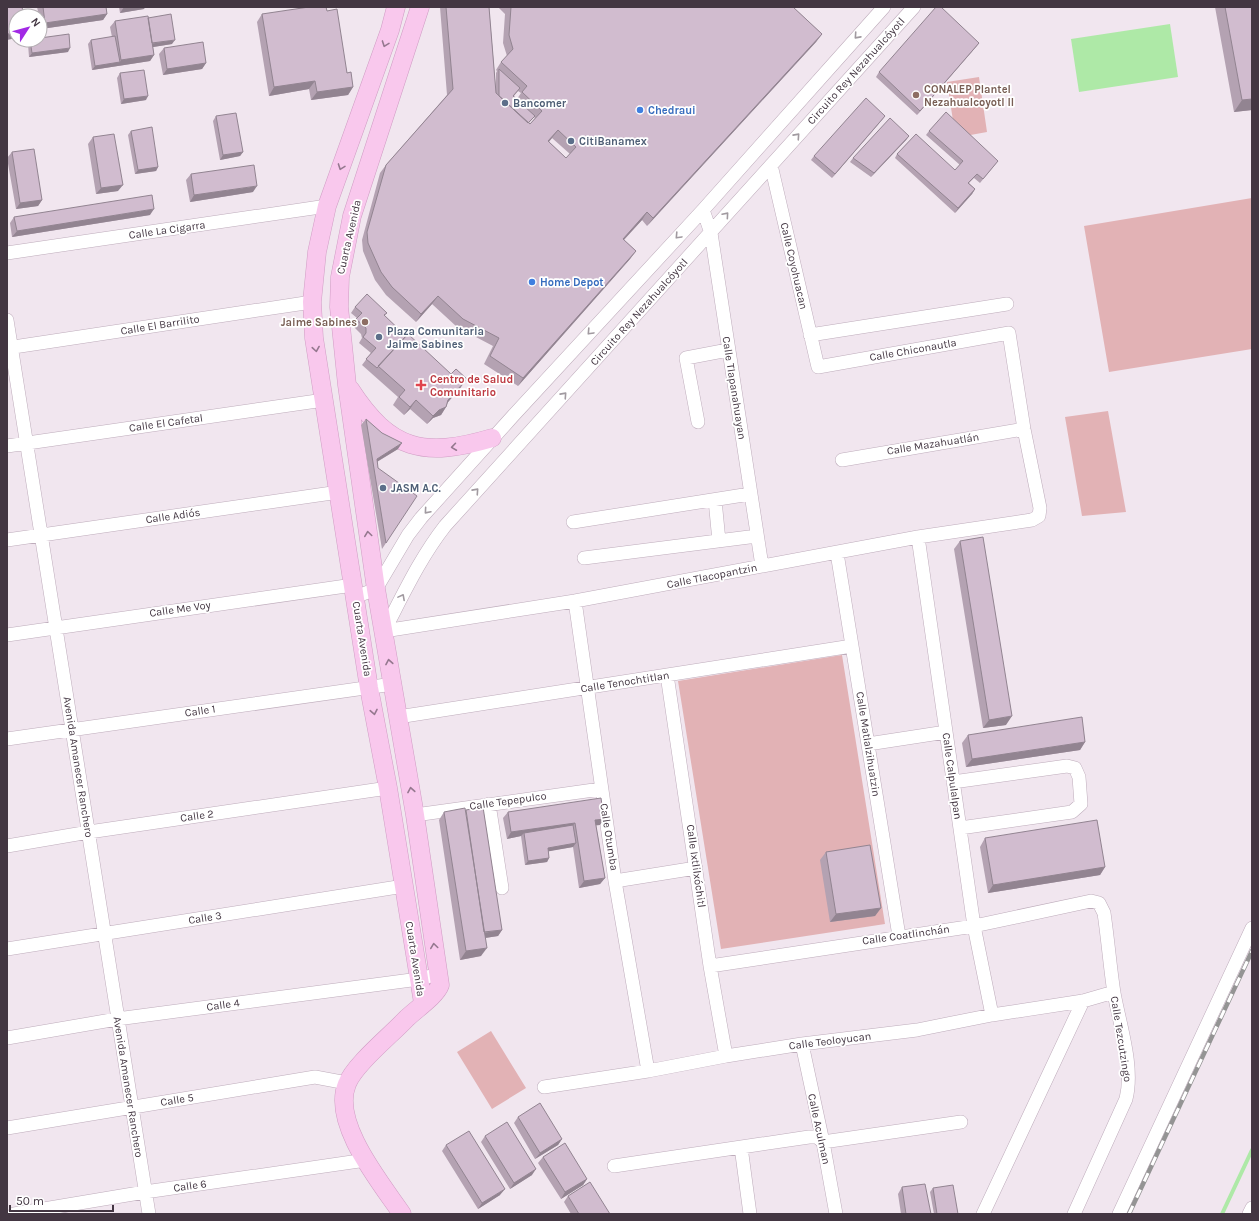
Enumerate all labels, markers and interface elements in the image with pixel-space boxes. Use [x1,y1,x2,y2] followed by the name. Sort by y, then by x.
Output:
[8,8,48,48] north arrow
[28,15,43,29] text: N
[805,15,907,127] street label: Circuito Rey Nezahualcóyotl
[855,31,862,39] one-way arrow
[382,41,390,48] one-way arrow
[924,83,1014,109] place label: CONALEP Plantel Nezahualcoyotl II
[911,90,921,100] marker: CONALEP Plantel Nezahualcoyotl II
[513,97,567,110] place label: Bancomer
[500,98,510,108] marker: Bancomer
[648,104,696,117] place label: Chedraui
[635,105,645,115] marker: Chedraui
[792,133,800,141] one-way arrow
[579,135,647,148] place label: CitiBanamex
[566,136,576,146] marker: CitiBanamex
[338,163,346,170] one-way arrow
[334,199,364,275] street label: Cuarta Avenida
[721,213,728,220] one-way arrow
[128,218,206,242] street label: Calle La Cigarra
[778,221,810,311] street label: Calle Coyohuacan
[675,232,682,239] one-way arrow
[588,256,690,368] street label: Circuito Rey Nezahualcóyotl
[540,276,604,289] place label: Home Depot
[527,277,537,287] marker: Home Depot
[120,312,200,338] street label: Calle El Barrilito
[281,316,357,329] place label: Jaime Sabines
[360,317,370,327] marker: Jaime Sabines
[387,325,484,351] place label: Plaza Comunitaria Jaime Sabines
[587,327,594,335] one-way arrow
[374,332,384,342] marker: Plaza Comunitaria Jaime Sabines
[719,336,749,440] street label: Calle Tlapanahuayan
[868,336,958,364] street label: Calle Chiconautla
[311,346,320,352] one-way arrow
[430,373,513,399] place label: Centro de Salud Comunitario
[415,379,427,391] marker: Centro de Salud Comunitario
[559,392,566,400] one-way arrow
[128,411,204,435] street label: Calle El Cafetal
[886,430,980,458] street label: Calle Mazahuatlán
[451,442,457,451] one-way arrow
[391,482,441,495] place label: JASM A.C.
[378,483,388,493] marker: JASM A.C.
[471,488,479,496] one-way arrow
[145,506,201,526] street label: Calle Adiós
[425,507,432,514] one-way arrow
[364,530,373,537] one-way arrow
[666,561,758,591] street label: Calle Tlacopantzin
[397,593,404,601] one-way arrow
[149,598,211,620] street label: Calle Me Voy
[350,600,374,678] street label: Cuarta Avenida
[385,659,394,665] one-way arrow
[580,669,670,695] street label: Calle Tenochtitlan
[853,691,883,797] street label: Calle Matlalzihuatzin
[60,696,96,838] street label: Avenida Amanecer Ranchero
[184,702,216,720] street label: Calle 1
[369,709,377,715] one-way arrow
[939,732,965,820] street label: Calle Calpulalpan
[407,787,416,793] one-way arrow
[469,789,547,813] street label: Calle Tepepulco
[597,802,621,872] street label: Calle Otumba
[179,807,215,825] street label: Calle 2
[684,824,708,908] street label: Calle Ixtlilxóchitl
[187,909,223,927] street label: Calle 3
[403,920,427,998] street label: Cuarta Avenida
[861,922,951,948] street label: Calle Coatlinchán
[430,943,439,949] one-way arrow
[1108,995,1134,1083] street label: Calle Tezcutzingo
[206,996,240,1014] street label: Calle 4
[110,1016,146,1158] street label: Avenida Amanecer Ranchero
[788,1030,872,1052] street label: Calle Teoloyucan
[159,1091,195,1109] street label: Calle 5
[805,1092,833,1166] street label: Calle Aculman
[172,1177,208,1195] street label: Calle 6
[10,1187,113,1213] scale bar
[16,1194,44,1208] text: 50 m

